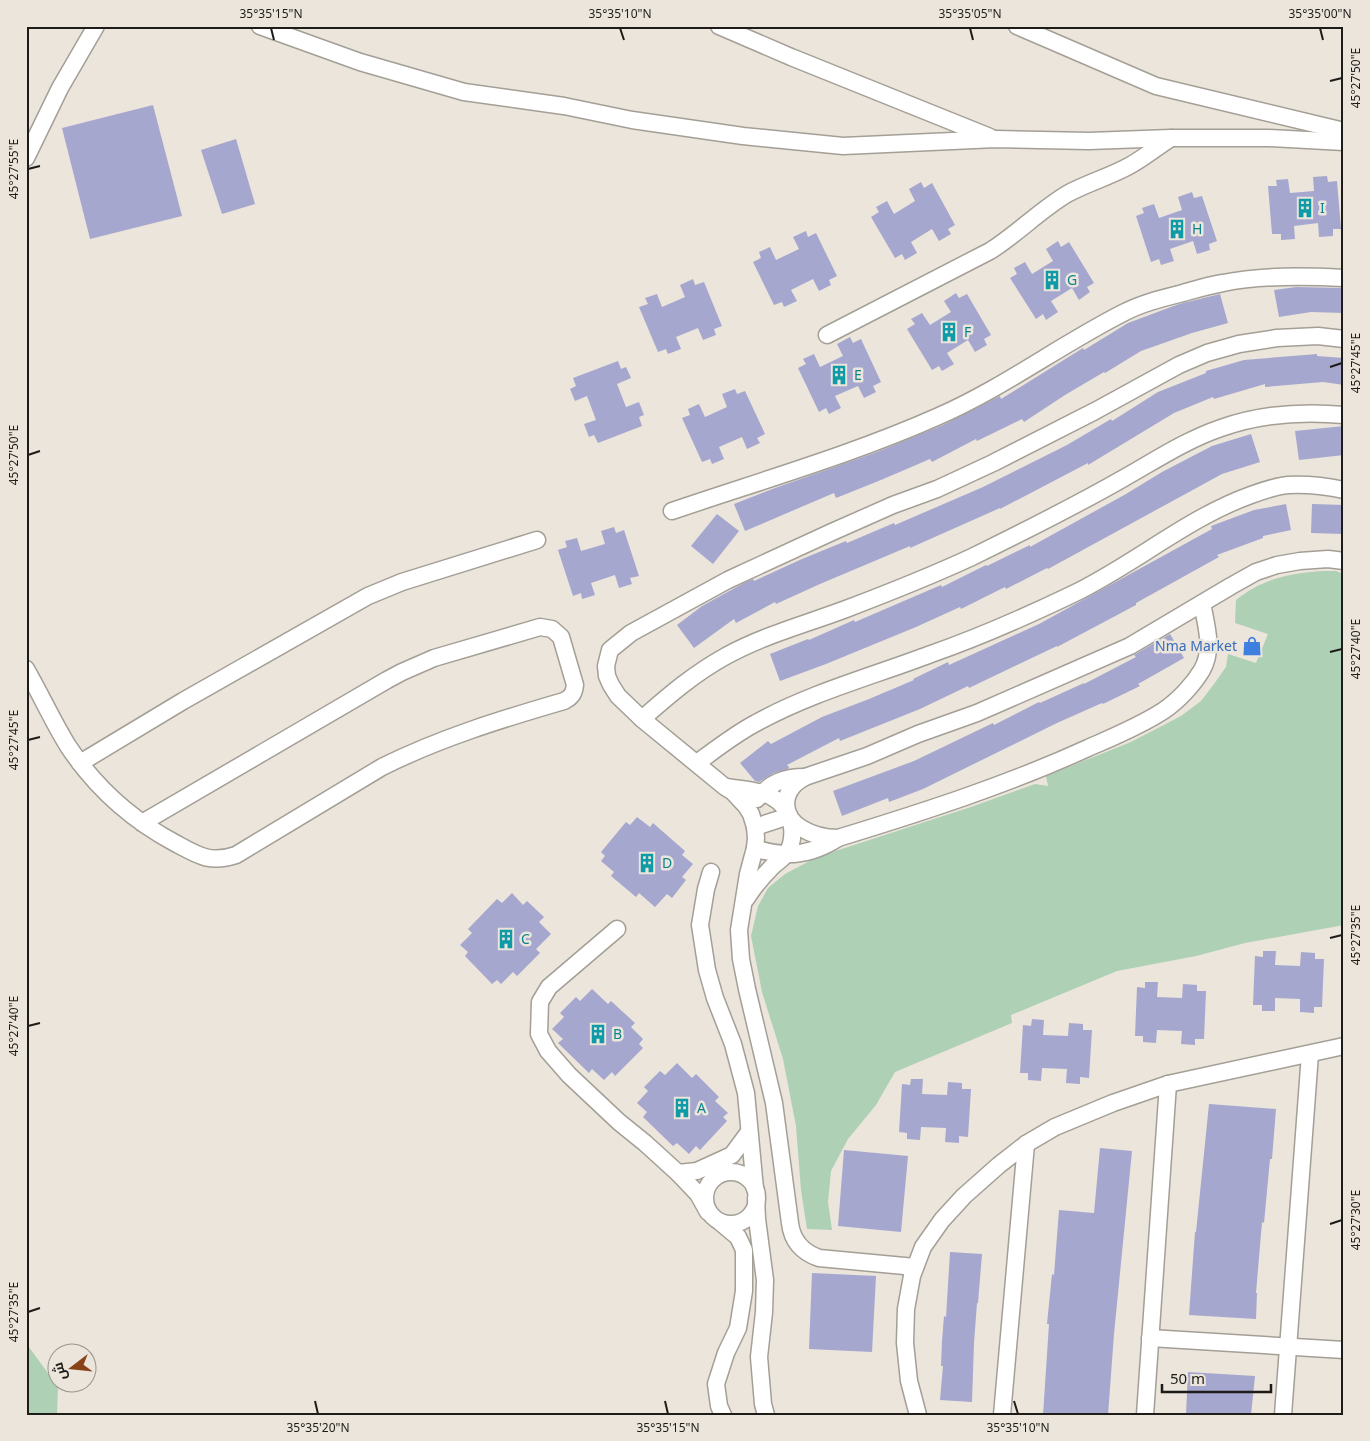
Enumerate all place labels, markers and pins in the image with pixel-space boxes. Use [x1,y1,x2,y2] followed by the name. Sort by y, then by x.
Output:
[1294,197,1316,219] building icon: I
[1320,198,1325,217] place label: I
[1166,218,1188,240] building icon: H
[1192,219,1202,238] place label: H
[1041,269,1063,291] building icon: G
[1067,270,1077,289] place label: G
[938,321,960,343] building icon: F
[964,322,971,341] place label: F
[828,364,850,386] building icon: E
[854,365,862,384] place label: E
[1241,635,1263,657] shop icon: Nma Market
[1155,636,1237,655] place label: Nma Market
[636,852,658,874] building icon: D
[662,853,672,872] place label: D
[495,928,517,950] building icon: C
[521,929,530,948] place label: C
[587,1023,609,1045] building icon: B
[613,1024,622,1043] place label: B
[671,1097,693,1119] building icon: A
[697,1098,706,1117] place label: A

